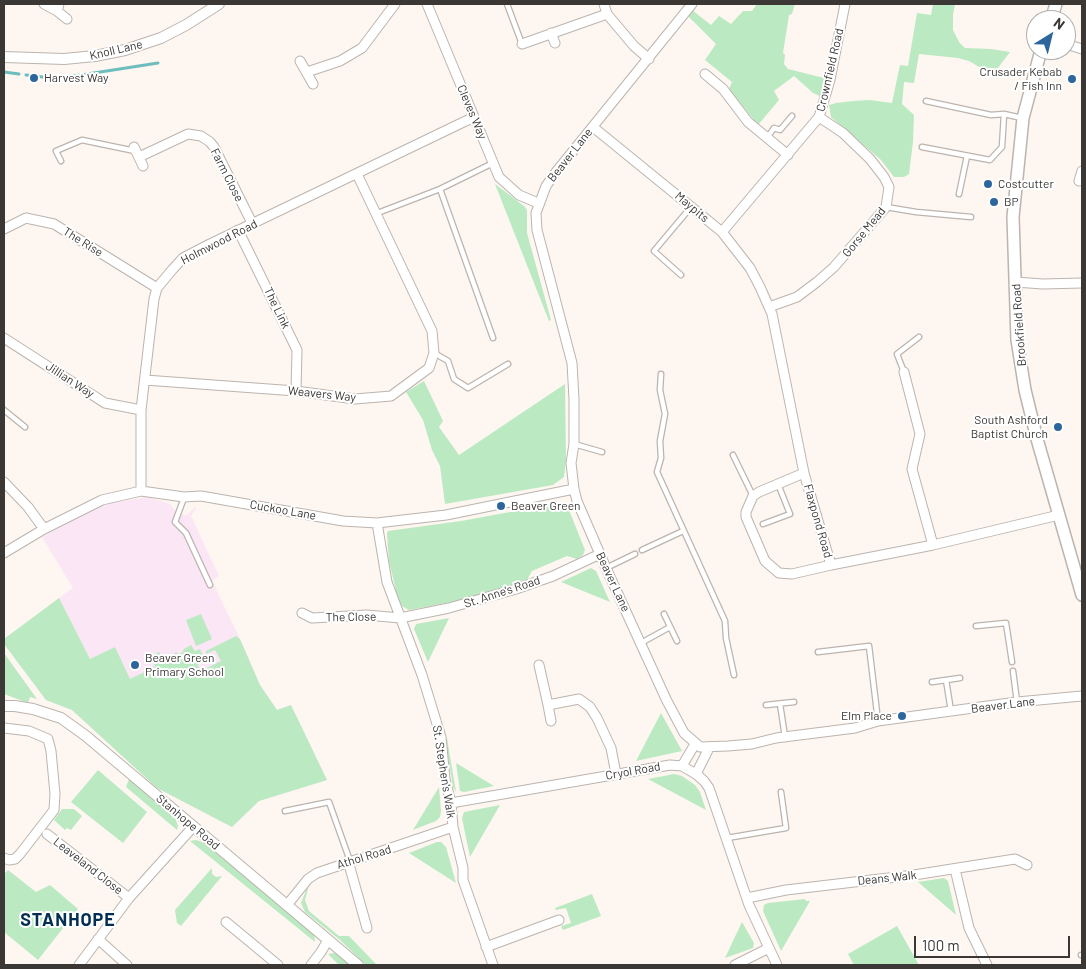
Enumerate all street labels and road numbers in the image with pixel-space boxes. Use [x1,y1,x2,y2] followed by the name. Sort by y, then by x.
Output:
[813,27,847,113] street label: Crownfield Road
[88,37,144,63] street label: Knoll Lane
[454,83,490,141] street label: Cleves Way
[545,125,595,185] street label: Beaver Lane
[207,146,247,204] street label: Farm Close
[672,189,712,225] street label: Maypits
[839,204,889,260] street label: Gorse Mead
[178,217,260,267] street label: Holmwood Road
[60,224,106,260] street label: The Rise
[1009,283,1029,367] street label: Brookfield Road
[261,285,293,331] street label: The Link
[43,359,97,401] street label: Jillian Way
[287,383,357,405] street label: Weavers Way
[801,482,835,560] street label: Flaxpond Road
[249,497,317,523] street label: Cuckoo Lane
[593,550,633,614] street label: Beaver Lane
[462,573,542,611] street label: St. Anne's Road
[325,609,377,625] street label: The Close
[970,694,1036,716] street label: Beaver Lane
[429,724,459,820] street label: St. Stephen's Walk
[604,759,662,783] street label: Cryol Road
[153,791,223,853] street label: Stanhope Road
[50,834,126,898] street label: Leaveland Close
[335,842,393,872] street label: Athol Road
[857,868,917,888] street label: Deans Walk

